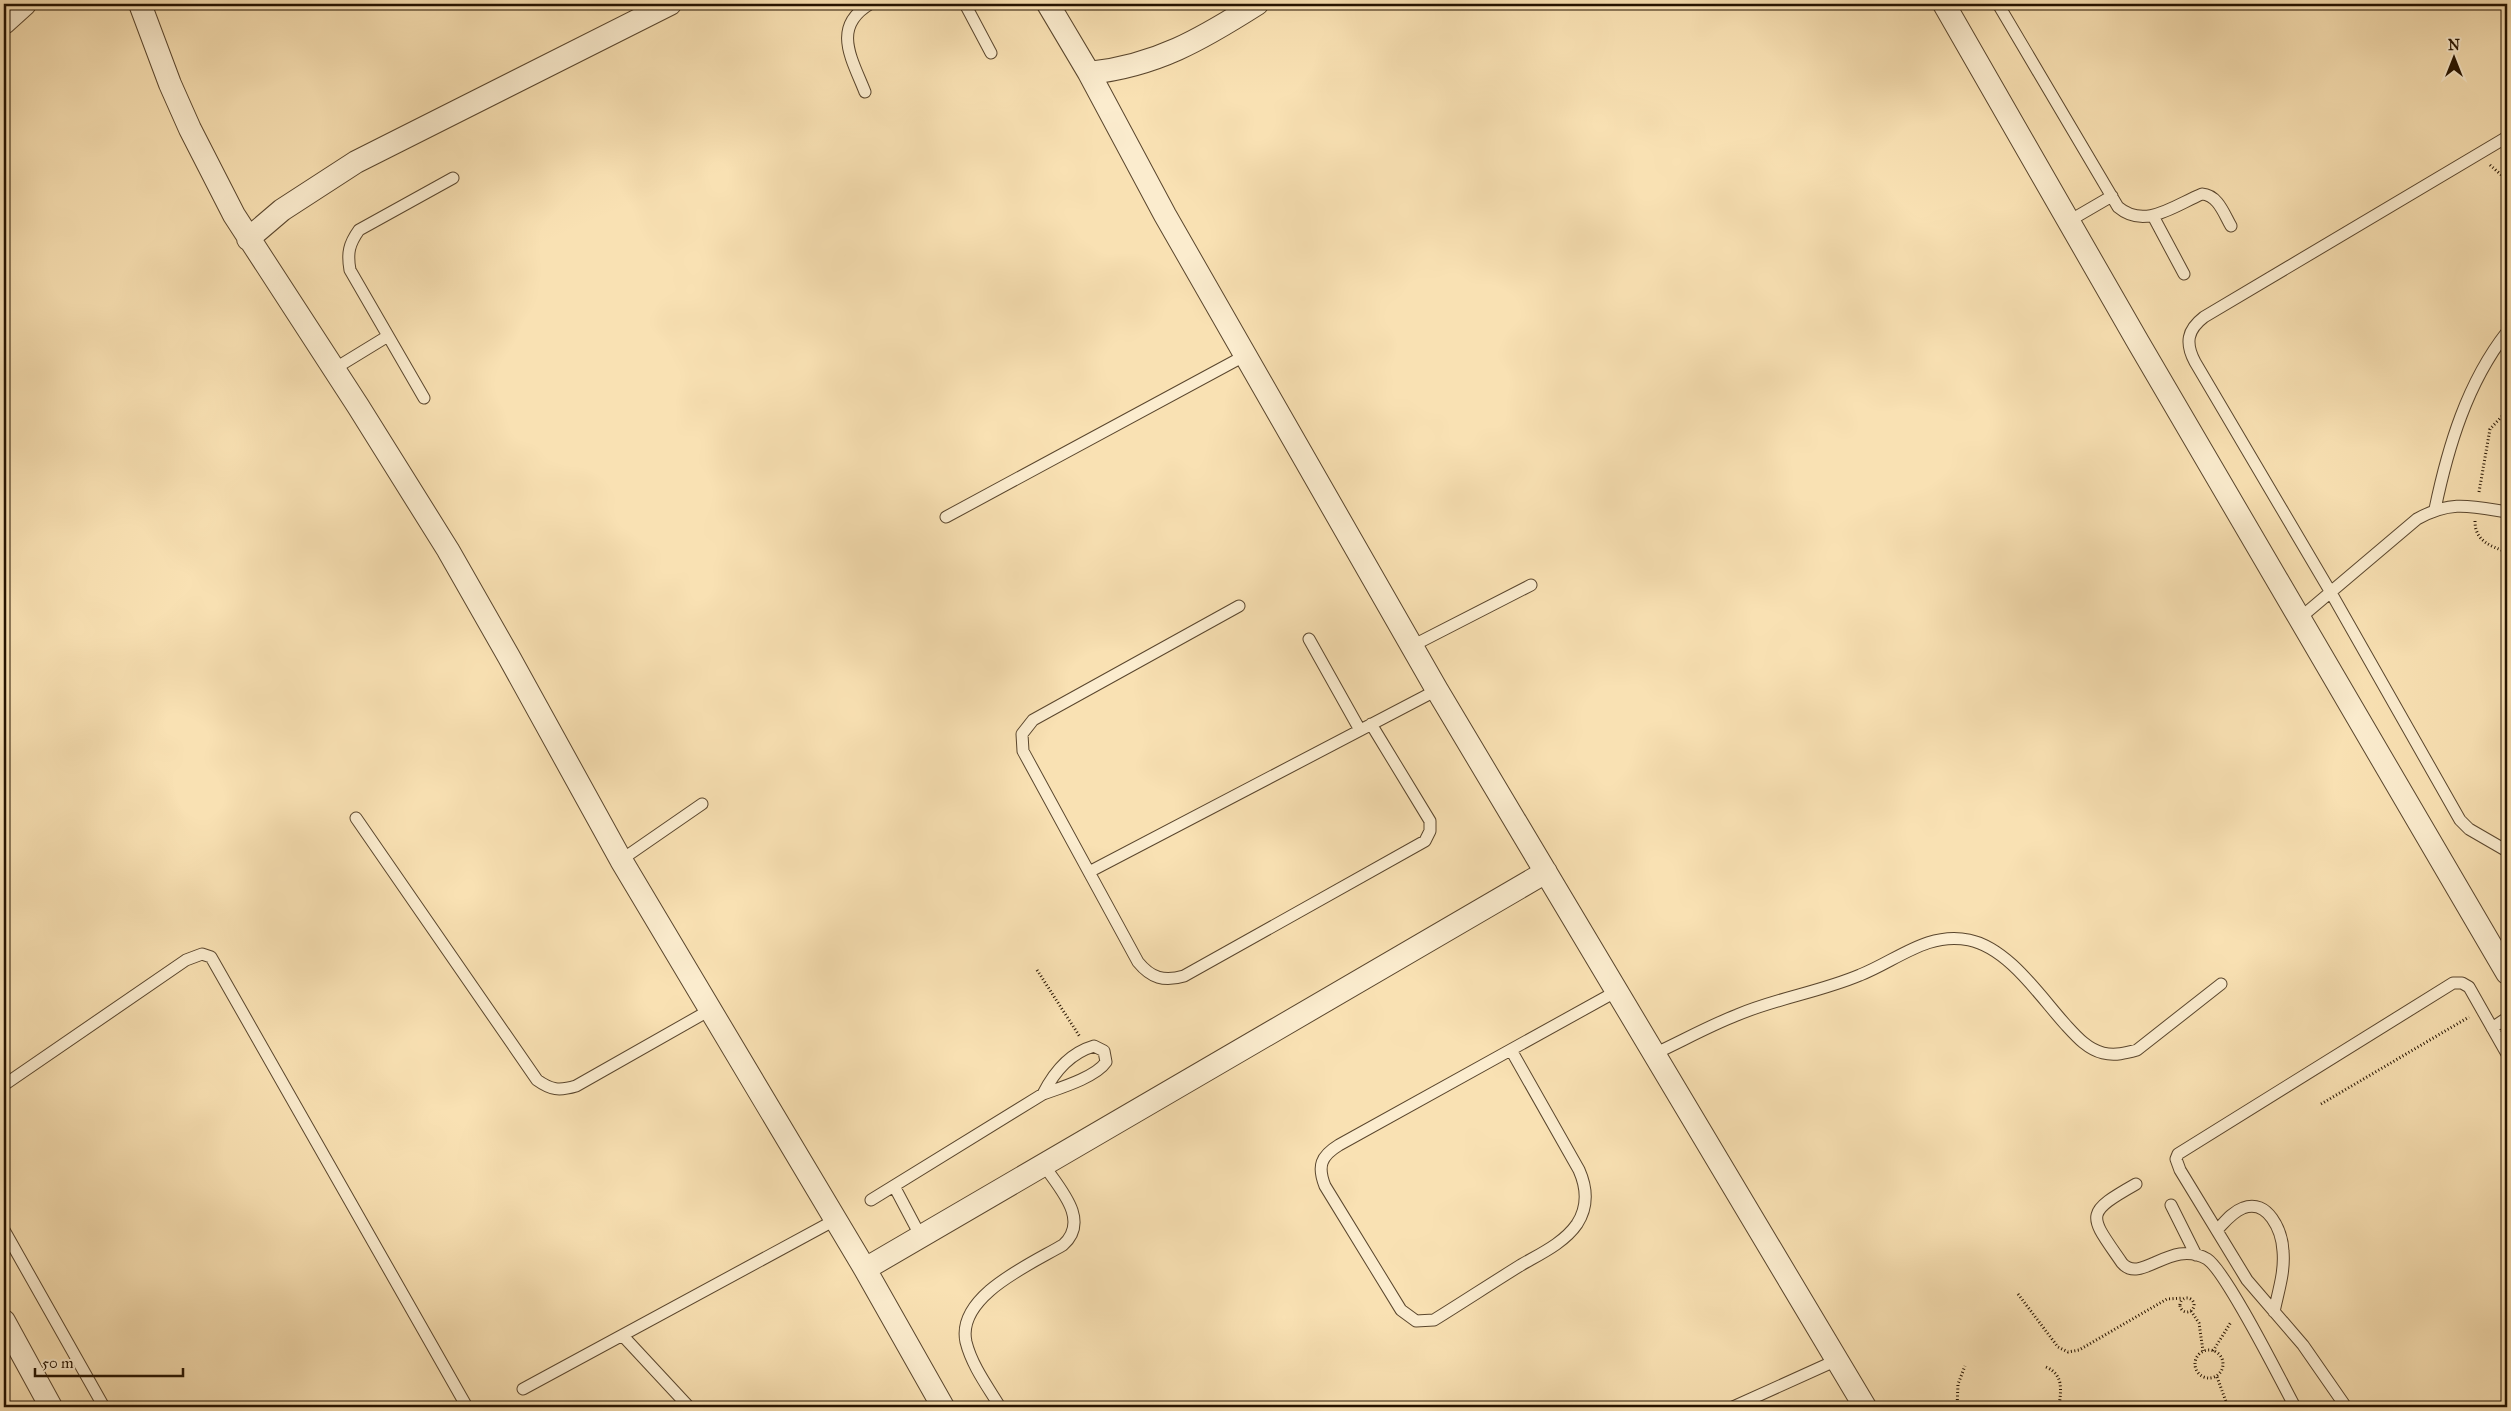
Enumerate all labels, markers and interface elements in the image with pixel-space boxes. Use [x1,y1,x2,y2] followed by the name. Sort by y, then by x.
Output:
[2428,32,2478,82] north arrow
[2448,37,2460,54] text: N
[35,1346,182,1378] scale bar
[42,1354,74,1372] text: 50 m

